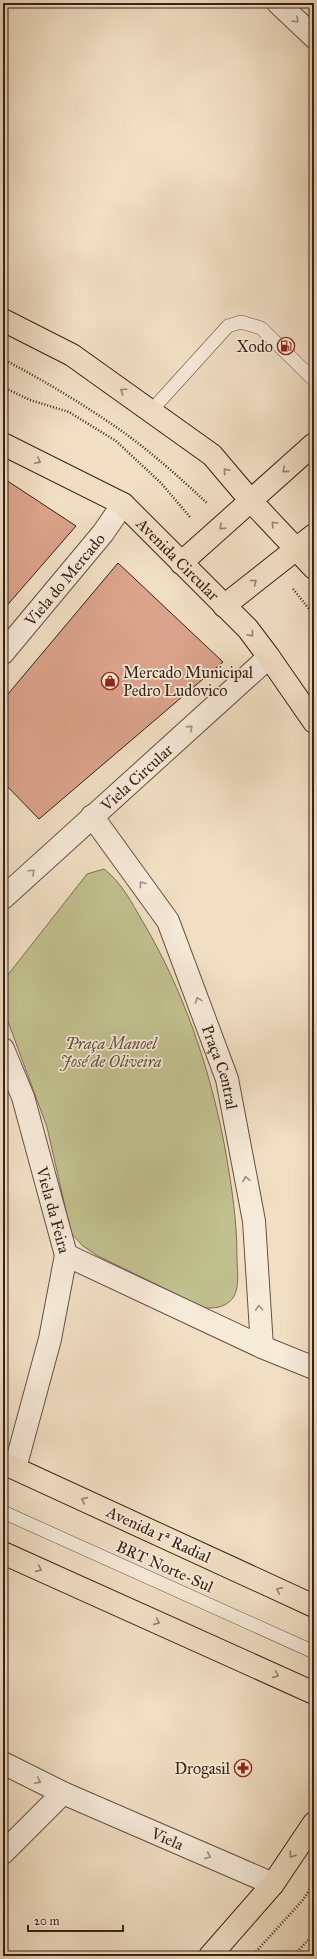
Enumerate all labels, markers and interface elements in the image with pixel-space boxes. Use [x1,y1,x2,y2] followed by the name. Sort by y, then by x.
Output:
[291,15,299,23] one-way arrow
[276,336,296,356] fuel station icon: Xodo
[237,337,273,356] place label: Xodo
[121,389,128,396] one-way arrow
[34,456,41,464] one-way arrow
[282,466,290,473] one-way arrow
[223,468,230,476] one-way arrow
[132,513,223,605] street label: Avenida Circular
[219,522,227,529] one-way arrow
[272,522,279,529] one-way arrow
[20,529,109,631] street label: Viela do Mercado
[250,580,257,587] one-way arrow
[247,630,254,637] one-way arrow
[123,663,254,700] place label: Mercado Municipal Pedro Ludovico
[100,671,120,691] shop icon: Mercado Municipal Pedro Ludovico
[185,725,193,733] one-way arrow
[96,740,177,816] street label: Viela Circular
[27,870,34,877] one-way arrow
[140,882,147,889] one-way arrow
[194,997,202,1004] one-way arrow
[198,1022,242,1112] street label: Praça Central
[59,1034,162,1071] park label: Praça Manoel José de Oliveira
[32,1164,74,1256] street label: Viela da Feira
[243,1176,251,1182] one-way arrow
[255,1305,264,1311] one-way arrow
[81,1497,89,1505] one-way arrow
[103,1502,215,1567] street label: Avenida 1ª Radial
[113,1537,217,1597] street label: BRT Norte-Sul
[34,1564,42,1572] one-way arrow
[275,1587,283,1595] one-way arrow
[153,1617,161,1625] one-way arrow
[272,1671,279,1679] one-way arrow
[233,1758,253,1778] pharmacy icon: Drogasil
[174,1759,231,1779] place label: Drogasil
[34,1776,41,1784] one-way arrow
[147,1823,187,1854] street label: Viela
[204,1851,211,1859] one-way arrow
[289,1851,297,1858] one-way arrow
[28,1907,123,1933] scale bar
[34,1914,60,1928] text: 20 m

